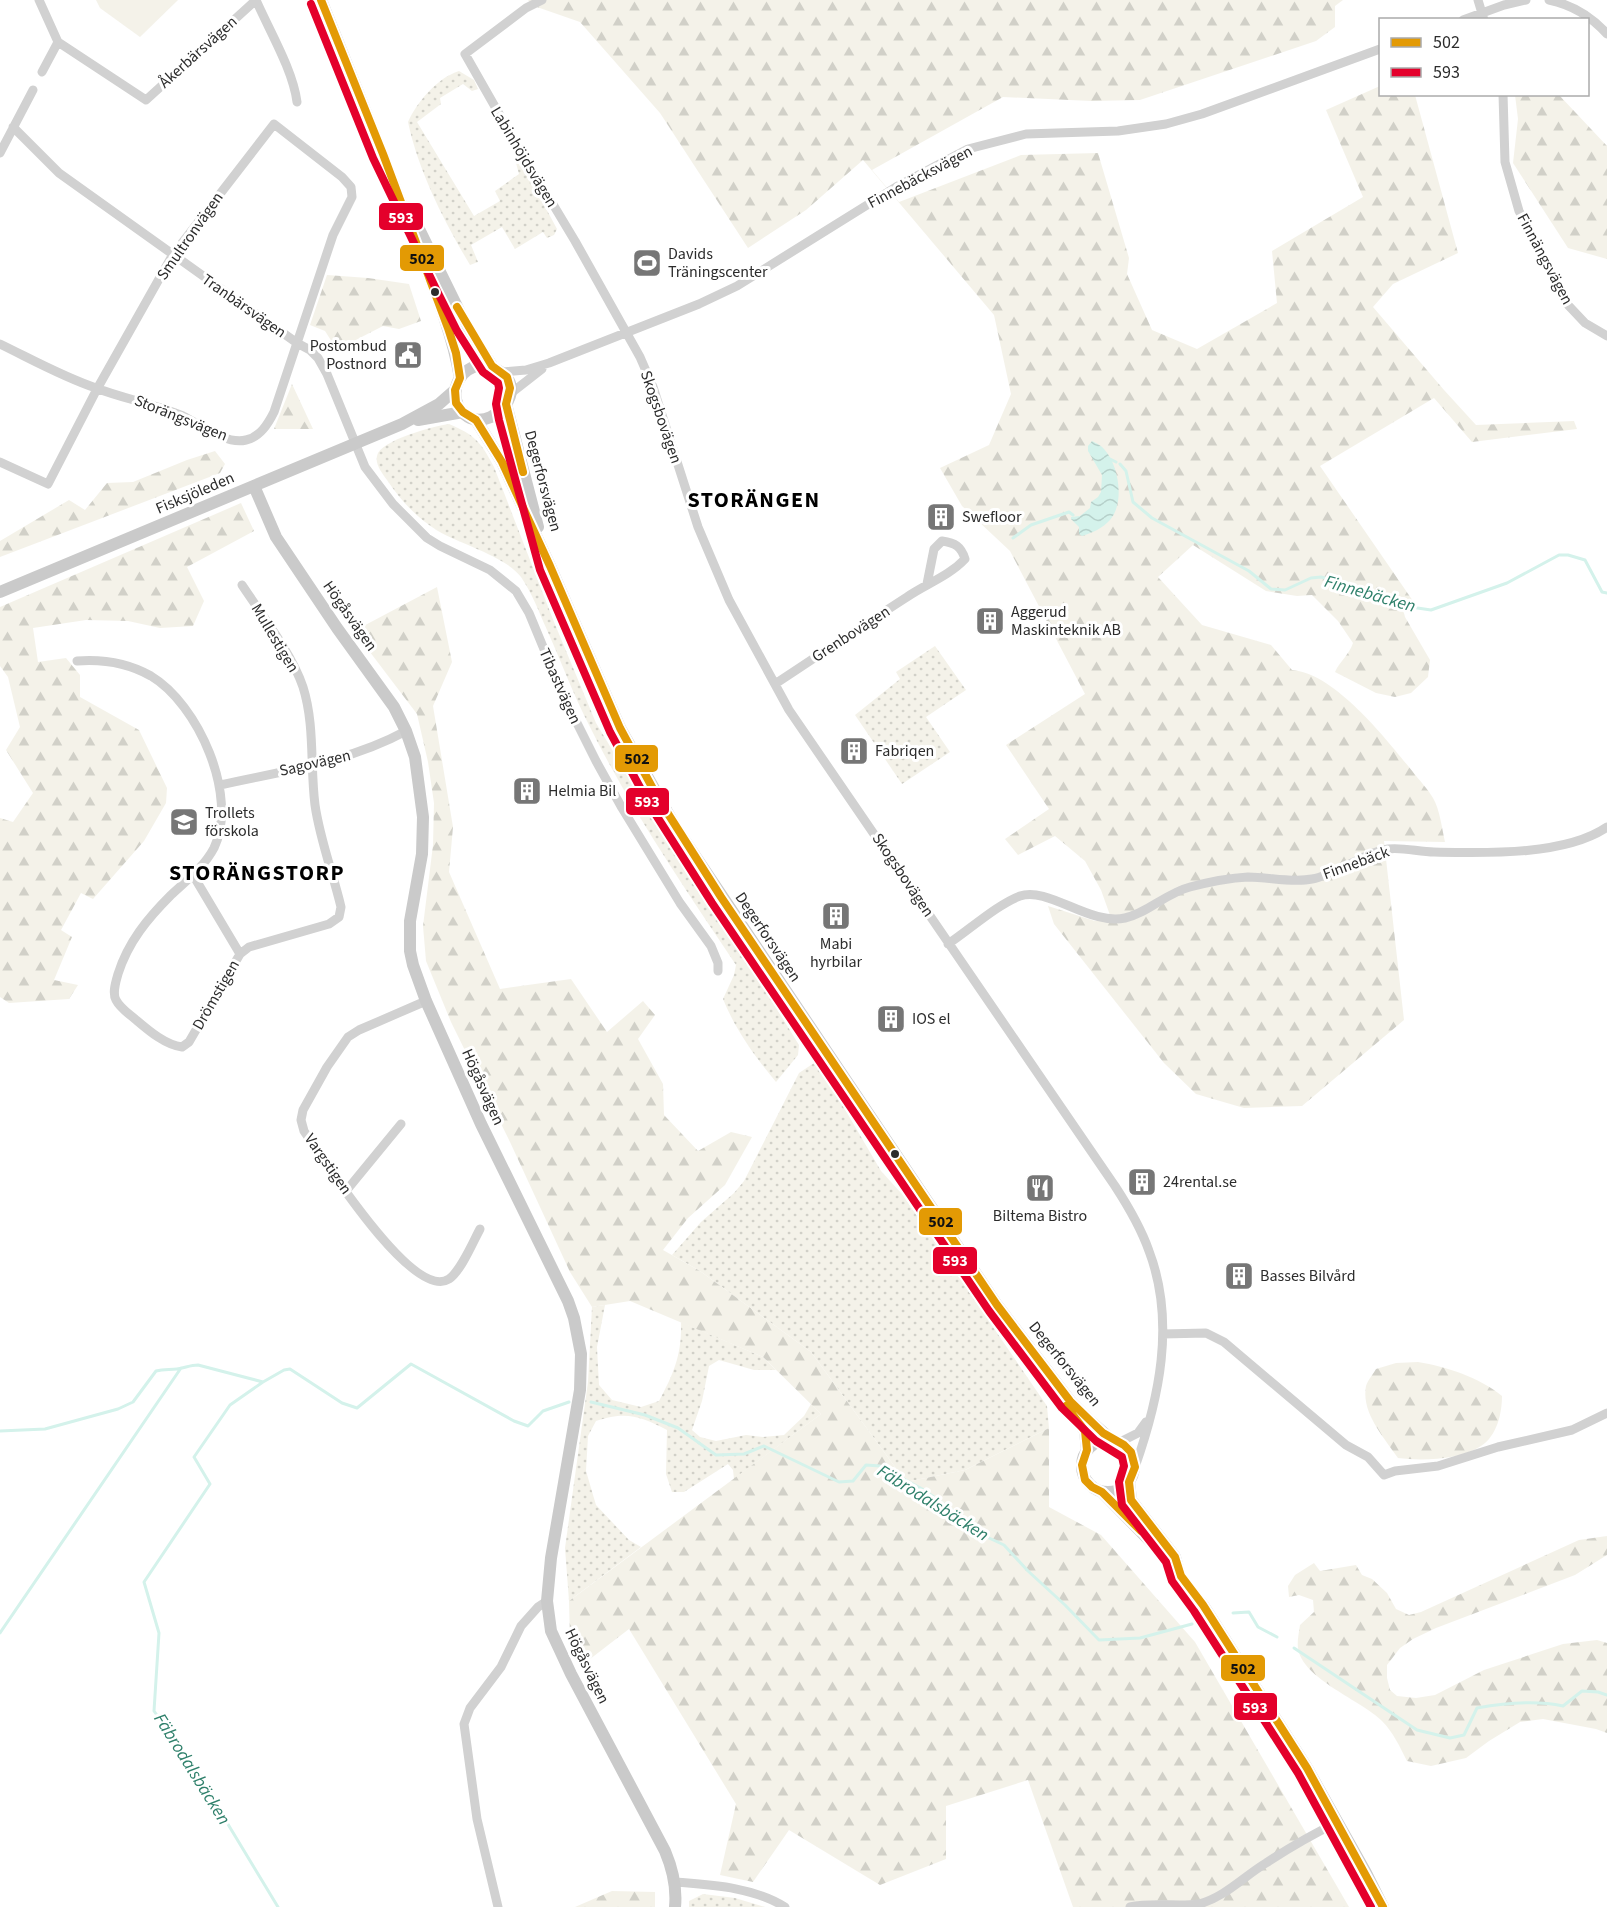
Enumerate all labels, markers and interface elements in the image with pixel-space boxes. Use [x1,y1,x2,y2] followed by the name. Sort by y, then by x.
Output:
[154,11,242,93] street label: Åkerbärsvägen
[1379,18,1589,96] legend
[1433,30,1460,55] text: 502
[1433,60,1460,85] text: 593
[485,102,563,212] street label: Labinhöjdsvägen
[864,140,976,214] street label: Finnebäcksvägen
[152,188,228,284] street label: Smultronvägen
[378,202,424,231] line badge: 593
[388,207,414,229] text: 593
[1512,209,1578,309] street label: Finnängsvägen
[668,243,768,283] place label: Davids Träningscenter
[399,244,445,272] line badge: 502
[631,247,663,279] sports icon: Davids Träningscenter
[409,248,435,270] text: 502
[197,269,291,343] street label: Tranbärsvägen
[429,286,441,298] unlabelled marker
[310,335,387,375] place label: Postombud Postnord
[392,339,424,371] public building icon: Postombud Postnord
[635,368,687,466] street label: Skogsbovägen
[131,389,231,447] street label: Storängsvägen
[519,428,567,534] street label: Degerforsvägen
[152,467,238,519] street label: Fisksjöleden
[687,484,821,516] district label: STORÄNGEN
[925,501,957,533] building icon: Swefloor
[962,506,1022,528] place label: Swefloor
[1321,569,1419,619] water label: Finnebäcken
[318,576,382,656] street label: Högåsvägen
[246,599,304,677] street label: Mullestigen
[808,600,894,668] street label: Grenbovägen
[1011,601,1121,641] place label: Aggerud Maskinteknik AB
[974,605,1006,637] building icon: Aggerud Maskinteknik AB
[534,645,586,727] street label: Tibastvägen
[838,735,870,767] building icon: Fabriqen
[875,740,934,762] place label: Fabriqen
[277,744,353,782] street label: Sagovägen
[614,744,659,773] line badge: 502
[624,748,650,770] text: 502
[511,775,543,807] building icon: Helmia Bil
[548,780,616,802] place label: Helmia Bil
[625,787,670,816] line badge: 593
[634,791,660,813] text: 593
[205,802,259,842] place label: Trollets förskola
[168,806,200,838] school or university icon: Trollets förskola
[867,829,939,921] street label: Skogsbovägen
[1320,841,1392,885] street label: Finnebäck
[169,857,345,889] district label: STORÄNGSTORP
[730,888,806,986] street label: Degerforsvägen
[820,900,852,932] building icon: Mabi hyrbilar
[810,933,863,973] place label: Mabi hyrbilar
[187,956,245,1034] street label: Drömstigen
[875,1003,907,1035] building icon: IOS el
[912,1008,951,1030] place label: IOS el
[456,1045,510,1129] street label: Högåsvägen
[299,1129,357,1199] street label: Vargstigen
[889,1148,901,1160] unlabelled marker
[1126,1166,1158,1198] building icon: 24rental.se
[1163,1171,1237,1193] place label: 24rental.se
[1024,1172,1056,1204] restaurant icon: Biltema Bistro
[993,1205,1087,1227] place label: Biltema Bistro
[918,1207,963,1236] line badge: 502
[928,1211,954,1233] text: 502
[932,1246,978,1275] line badge: 593
[942,1250,968,1272] text: 593
[1223,1260,1255,1292] building icon: Basses Bilvård
[1260,1265,1356,1287] place label: Basses Bilvård
[1024,1317,1106,1411] street label: Degerforsvägen
[872,1459,994,1547] water label: Fäbrodalsbäcken
[559,1625,615,1707] street label: Högåsvägen
[1220,1654,1266,1682] line badge: 502
[1230,1658,1256,1680] text: 502
[1233,1692,1278,1721] line badge: 593
[1242,1697,1268,1719] text: 593
[148,1708,236,1830] water label: Fäbrodalsbäcken

